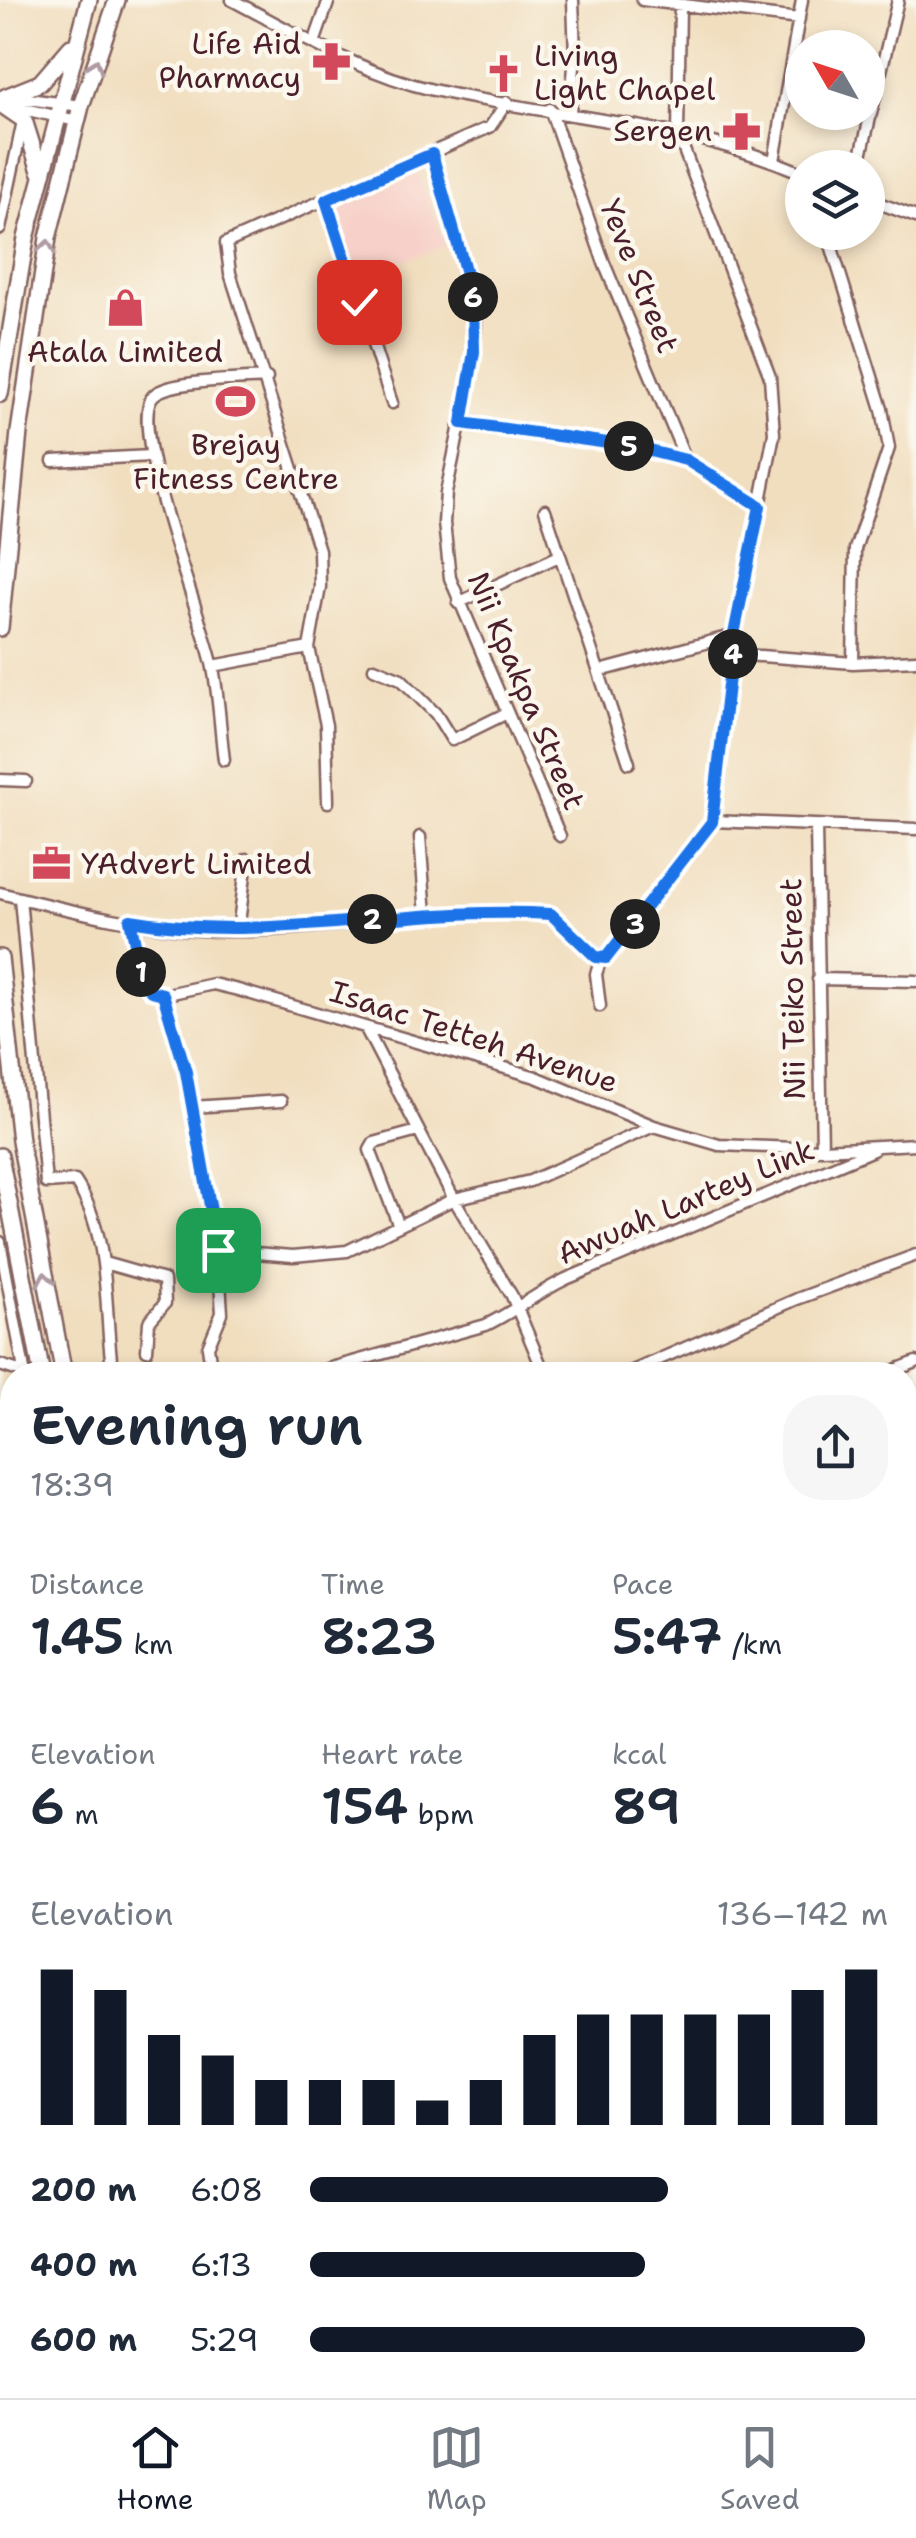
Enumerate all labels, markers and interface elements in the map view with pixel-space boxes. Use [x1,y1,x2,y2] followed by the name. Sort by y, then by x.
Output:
[158,23,301,98] place label: Life Aid Pharmacy
[785,30,885,130] north arrow
[785,30,885,250] map controls
[534,35,715,110] place label: Living Light Chapel
[310,40,352,82] pharmacy icon: Life Aid Pharmacy
[483,52,525,94] church icon: Living Light Chapel
[83,58,103,75] one-way arrow
[613,110,712,151] place label: Sergen
[721,110,763,152] pharmacy icon: Sergen
[785,150,885,250] button: layers
[590,193,689,359] street label: Yeve Street
[36,239,57,255] one-way arrow
[317,260,402,345] pin
[448,272,498,322] pin: 6
[332,275,387,330] icon: check
[463,278,483,316] text: 6
[104,287,146,329] shop icon: Atala Limited
[27,331,223,372] place label: Atala Limited
[215,380,257,422] sports icon: Brejay Fitness Centre
[604,421,654,471] pin: 5
[133,424,339,499] place label: Brejay Fitness Centre
[620,427,638,465] text: 5
[458,566,595,816] street label: Nii Kpakpa Street
[708,629,758,679] pin: 4
[723,635,743,673] text: 4
[30,843,72,885] office icon: YAdvert Limited
[81,843,312,884] place label: YAdvert Limited
[770,878,815,1100] street label: Nii Teiko Street
[347,894,397,944] pin: 2
[610,899,660,949] pin: 3
[362,900,382,938] text: 2
[625,905,645,943] text: 3
[116,947,166,997] pin: 1
[135,953,147,991] text: 1
[325,971,623,1102] street label: Isaac Tetteh Avenue
[551,1129,821,1274] street label: Awuah Lartey Link
[176,1208,261,1293] pin
[191,1223,246,1278] icon: arrive
[35,1271,56,1288] one-way arrow
[30,1388,363,1462] text: Evening run
[783,1395,888,1500] button: share
[30,1463,114,1506] text: 18:39
[30,1565,145,1603] text: Distance
[321,1565,385,1603] text: Time
[612,1565,674,1603] text: Pace
[30,1603,124,1670] text: 1.45
[321,1603,437,1670] text: 8:23
[612,1603,723,1670] text: 5:47
[124,1625,173,1663] text: km
[723,1625,782,1663] text: /km
[30,1735,155,1773] text: Elevation
[321,1735,464,1773] text: Heart rate
[612,1735,666,1773] text: kcal
[30,1773,65,1840] text: 6
[321,1773,408,1840] text: 154
[612,1773,681,1840] text: 89
[65,1795,99,1833] text: m
[408,1795,474,1833] text: bpm
[30,1892,173,1935] text: Elevation
[717,1892,888,1935] text: 136–142 m
[30,2168,137,2211] text: 200 m
[190,2168,263,2211] text: 6:08
[30,2243,137,2286] text: 400 m
[190,2243,252,2286] text: 6:13
[30,2318,137,2361] text: 600 m
[190,2318,259,2361] text: 5:29
[117,2420,194,2518] tab: Home
[427,2420,487,2518] tab: Map
[720,2420,799,2518] tab: Saved

